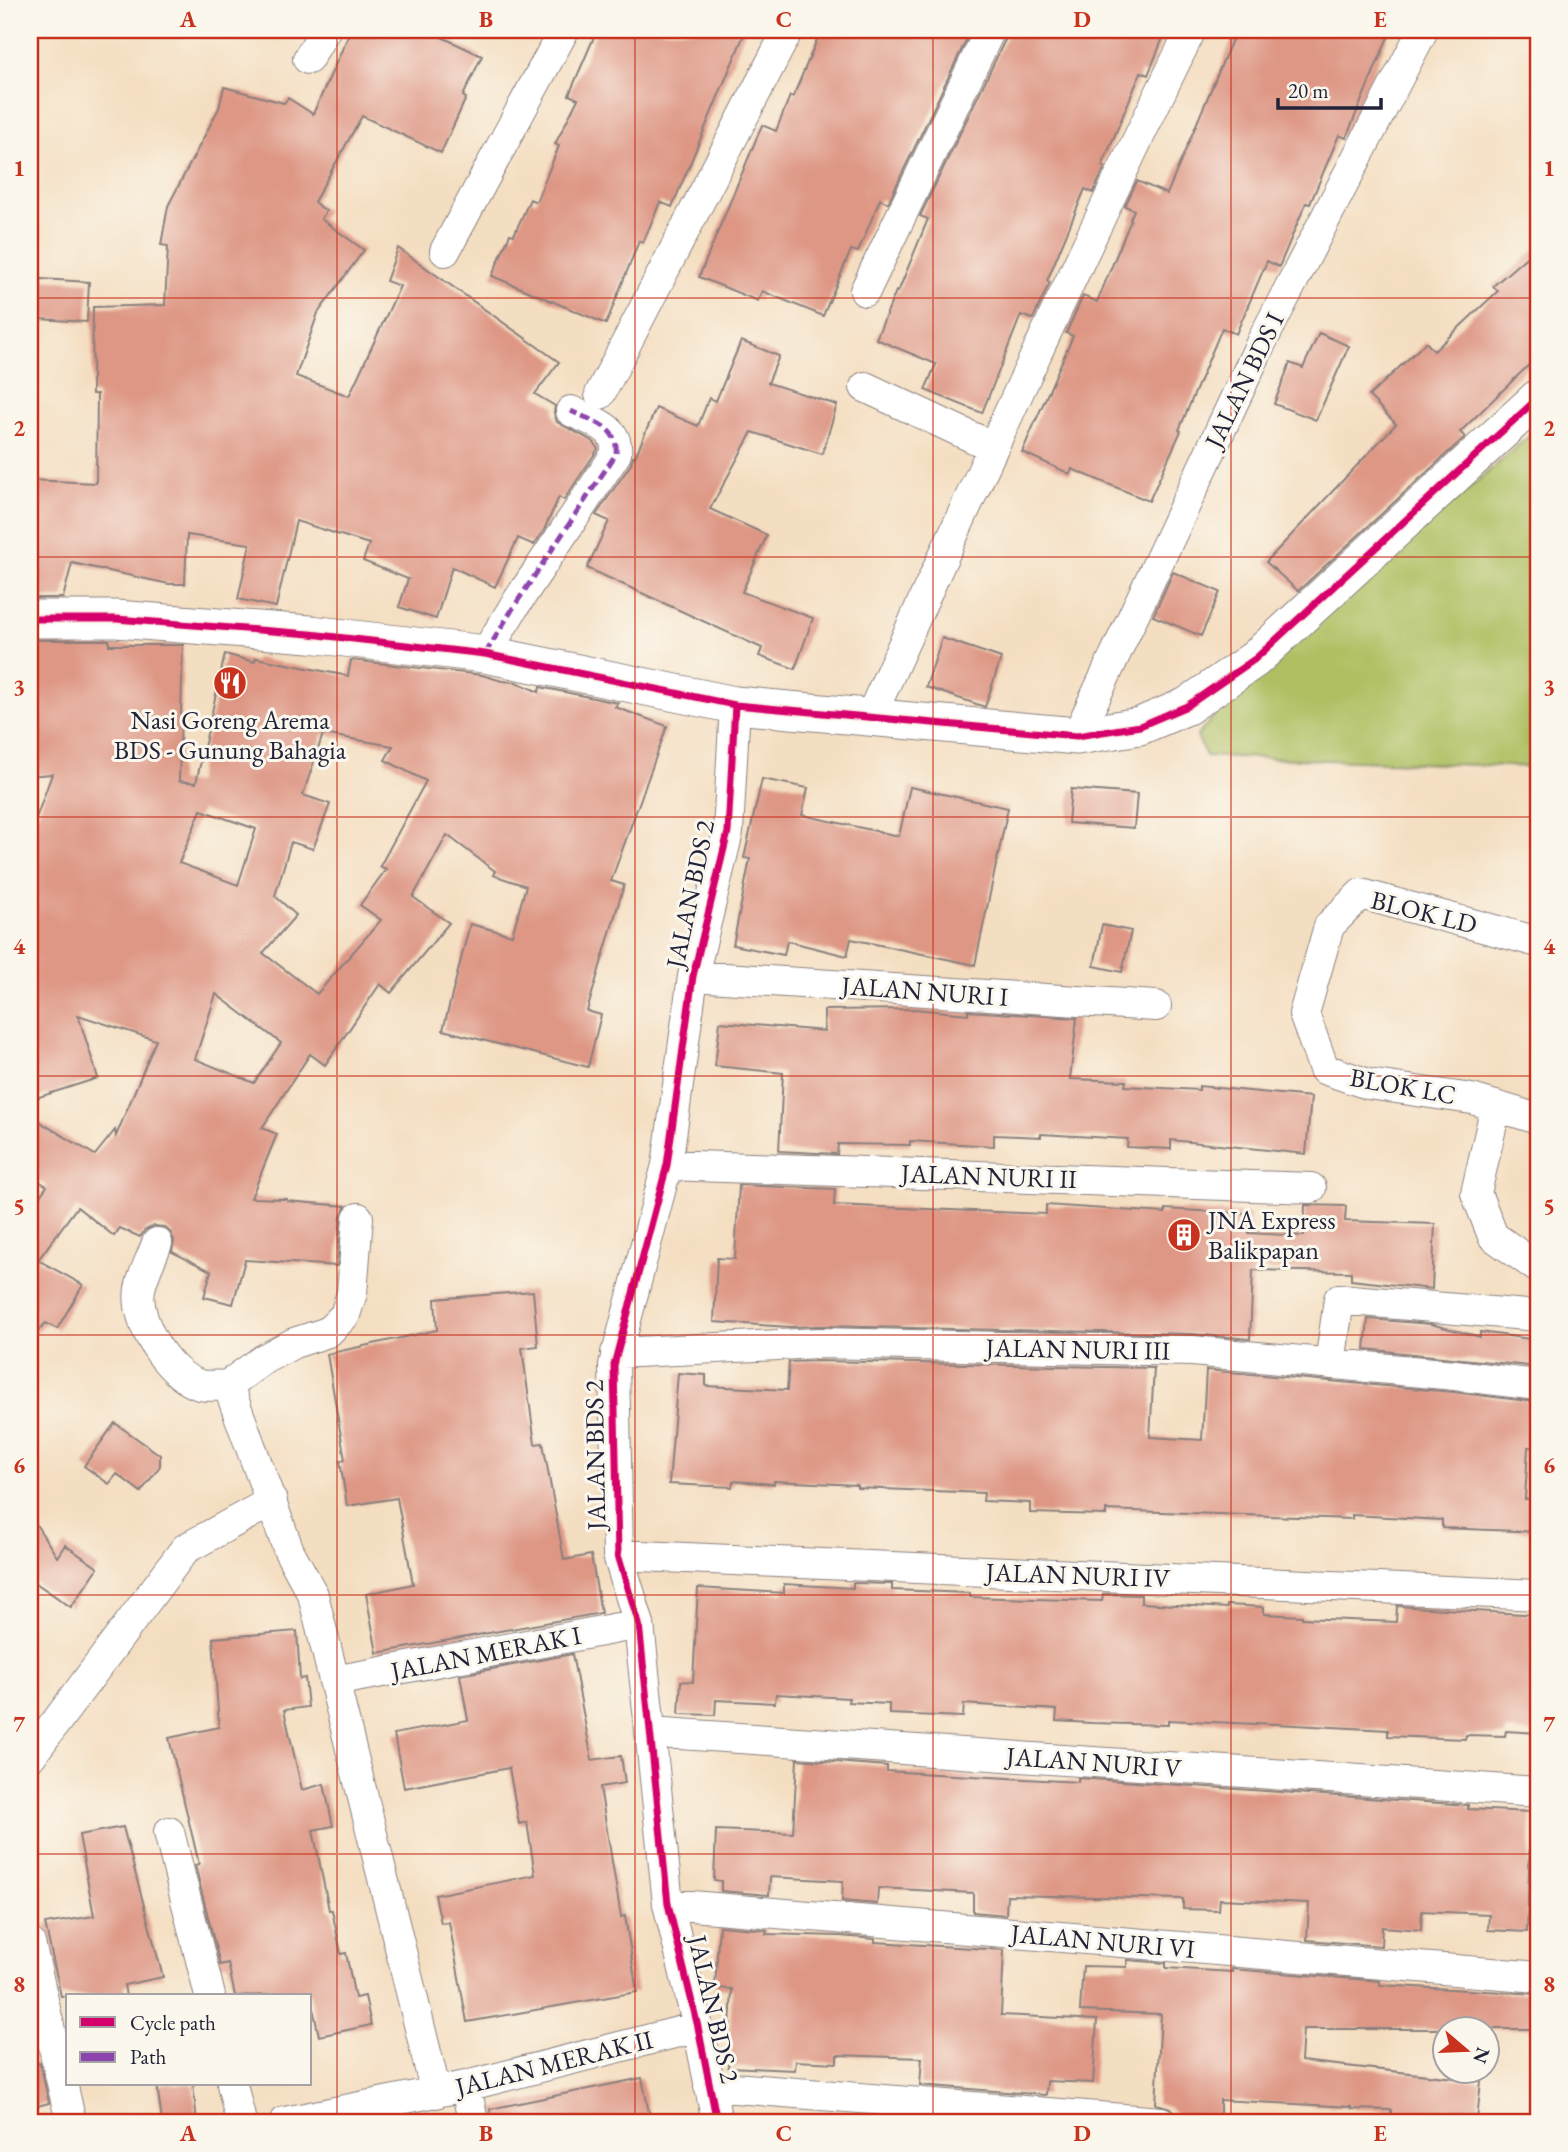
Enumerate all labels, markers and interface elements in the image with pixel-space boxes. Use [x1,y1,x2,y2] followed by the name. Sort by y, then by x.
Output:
[179,4,197,34] text: A
[479,4,493,34] text: B
[776,4,792,34] text: C
[1073,4,1091,34] text: D
[1373,4,1387,34] text: E
[1278,66,1381,110] scale bar
[1288,77,1329,104] text: 20 m
[13,153,25,183] text: 1
[1543,153,1555,183] text: 1
[1196,306,1292,455] street label: JALAN BDS I
[13,413,25,443] text: 2
[1543,413,1555,443] text: 2
[211,664,249,702] restaurant icon: Nasi Goreng Arema BDS - Gunung Bahagia
[13,672,25,702] text: 3
[1543,672,1555,702] text: 3
[114,703,347,767] place label: Nasi Goreng Arema BDS - Gunung Bahagia
[657,816,722,973] street label: JALAN BDS 2
[1367,882,1481,942] street label: BLOK LD
[13,931,26,961] text: 4
[1543,931,1556,961] text: 4
[839,968,1010,1014] street label: JALAN NURI I
[1347,1060,1459,1112] street label: BLOK LC
[899,1156,1078,1196] street label: JALAN NURI II
[13,1191,25,1221] text: 5
[1543,1191,1555,1221] text: 5
[1206,1203,1336,1267] place label: JNA Express Balikpapan
[1165,1216,1203,1254] building icon: JNA Express Balikpapan
[983,1330,1171,1368] street label: JALAN NURI III
[577,1379,613,1533] street label: JALAN BDS 2
[13,1450,25,1480] text: 6
[1543,1450,1555,1480] text: 6
[983,1555,1171,1595] street label: JALAN NURI IV
[386,1618,584,1689] street label: JALAN MERAK I
[13,1709,26,1739] text: 7
[1543,1709,1556,1739] text: 7
[1003,1739,1183,1785] street label: JALAN NURI V
[1008,1916,1197,1966] street label: JALAN NURI VI
[680,1930,748,2087] street label: JALAN BDS 2
[13,1969,25,1999] text: 8
[1543,1969,1555,1999] text: 8
[66,1994,312,2086] legend
[130,2009,216,2036] text: Cycle path
[1432,2016,1502,2086] north arrow
[450,2022,656,2104] street label: JALAN MERAK II
[130,2043,167,2070] text: Path
[1467,2044,1496,2067] text: N
[179,2118,197,2148] text: A
[479,2118,493,2148] text: B
[776,2118,792,2148] text: C
[1073,2118,1091,2148] text: D
[1373,2118,1387,2148] text: E

